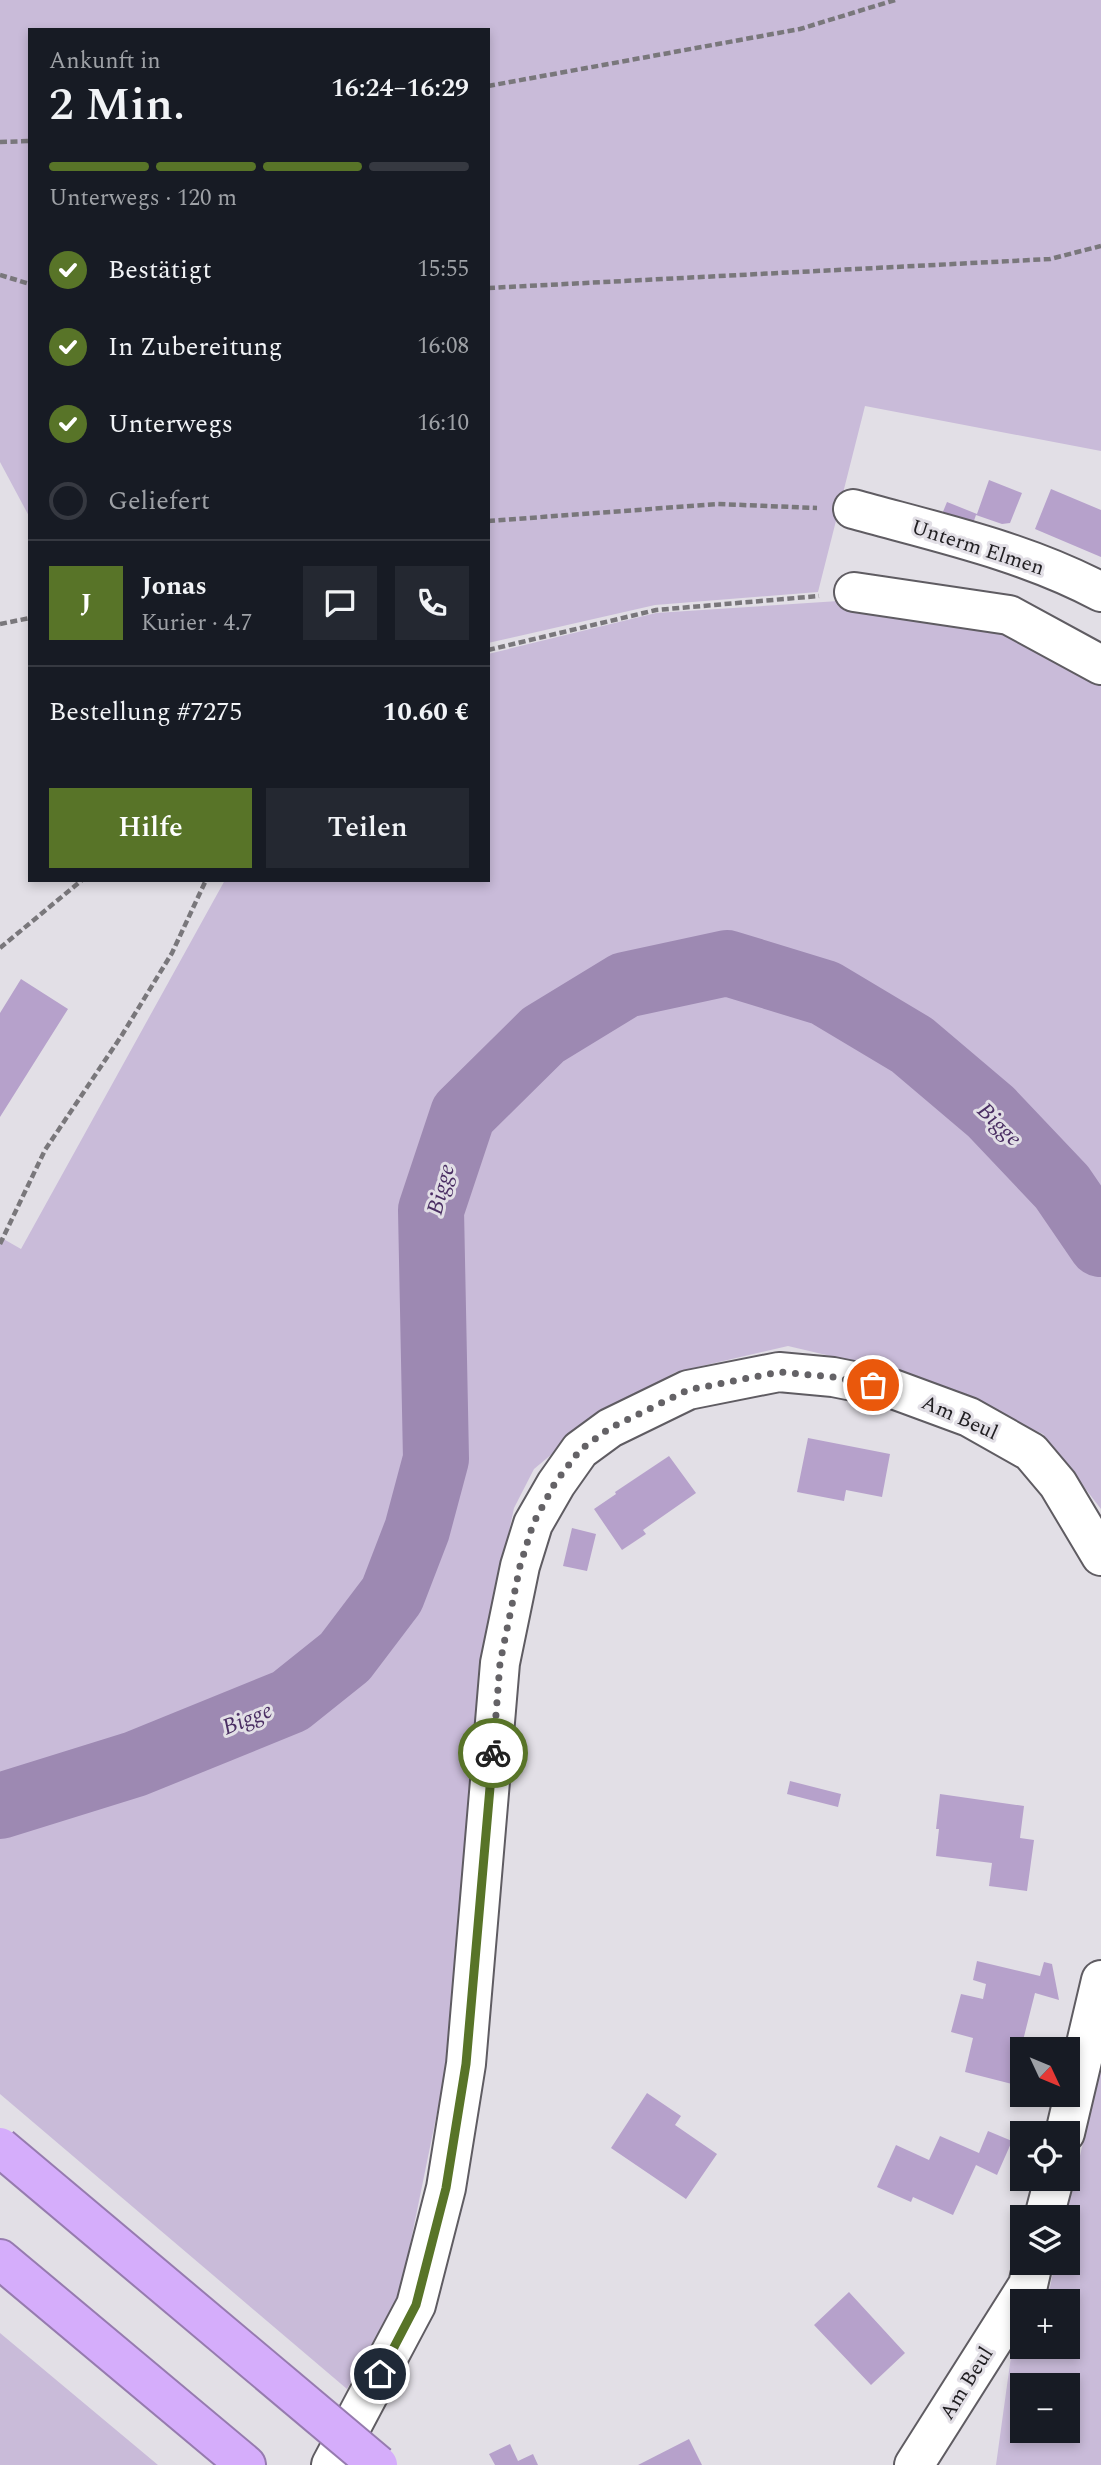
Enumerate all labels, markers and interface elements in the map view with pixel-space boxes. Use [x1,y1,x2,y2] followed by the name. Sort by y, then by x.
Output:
[49,44,161,79] text: Ankunft in
[331,68,469,108] text: 16:24–16:29
[49,70,185,140] text: 2 Min.
[49,181,237,216] text: Unterwegs · 120 m
[108,250,212,290] text: Bestätigt
[49,251,87,289] icon: check
[417,252,469,287] text: 15:55
[108,327,282,367] text: In Zubereitung
[49,328,87,366] icon: check
[417,329,469,364] text: 16:08
[108,404,233,444] text: Unterwegs
[49,405,87,443] icon: check
[417,406,469,441] text: 16:10
[108,481,210,521] text: Geliefert
[907,511,1048,585] street label: Unterm Elmen
[141,566,207,606] text: Jonas
[303,566,377,640] button: chat
[395,566,469,640] button: phone
[80,583,92,623] text: J
[141,606,252,641] text: Kurier · 4.7
[49,692,242,732] text: Bestellung #7275
[383,692,469,732] text: 10.60 €
[49,788,252,868] button: Hilfe
[266,788,469,868] button: Teilen
[968,1095,1030,1156] water label: Bigge
[418,1160,465,1219] water label: Bigge
[843,1355,903,1415] pin
[854,1366,892,1404] icon: bag
[916,1387,1003,1449] street label: Am Beul
[217,1694,278,1745] water label: Bigge
[458,1718,528,1788] courier
[474,1734,512,1772] icon: bike
[1010,2037,1080,2107] north arrow
[1010,2037,1080,2443] map controls
[1010,2121,1080,2191] button: locate
[1010,2205,1080,2275] button: layers
[1010,2289,1080,2359] button: +
[932,2341,1002,2426] street label: Am Beul
[350,2344,410,2404] pin
[361,2355,399,2393] icon: home
[1010,2373,1080,2443] button: −

